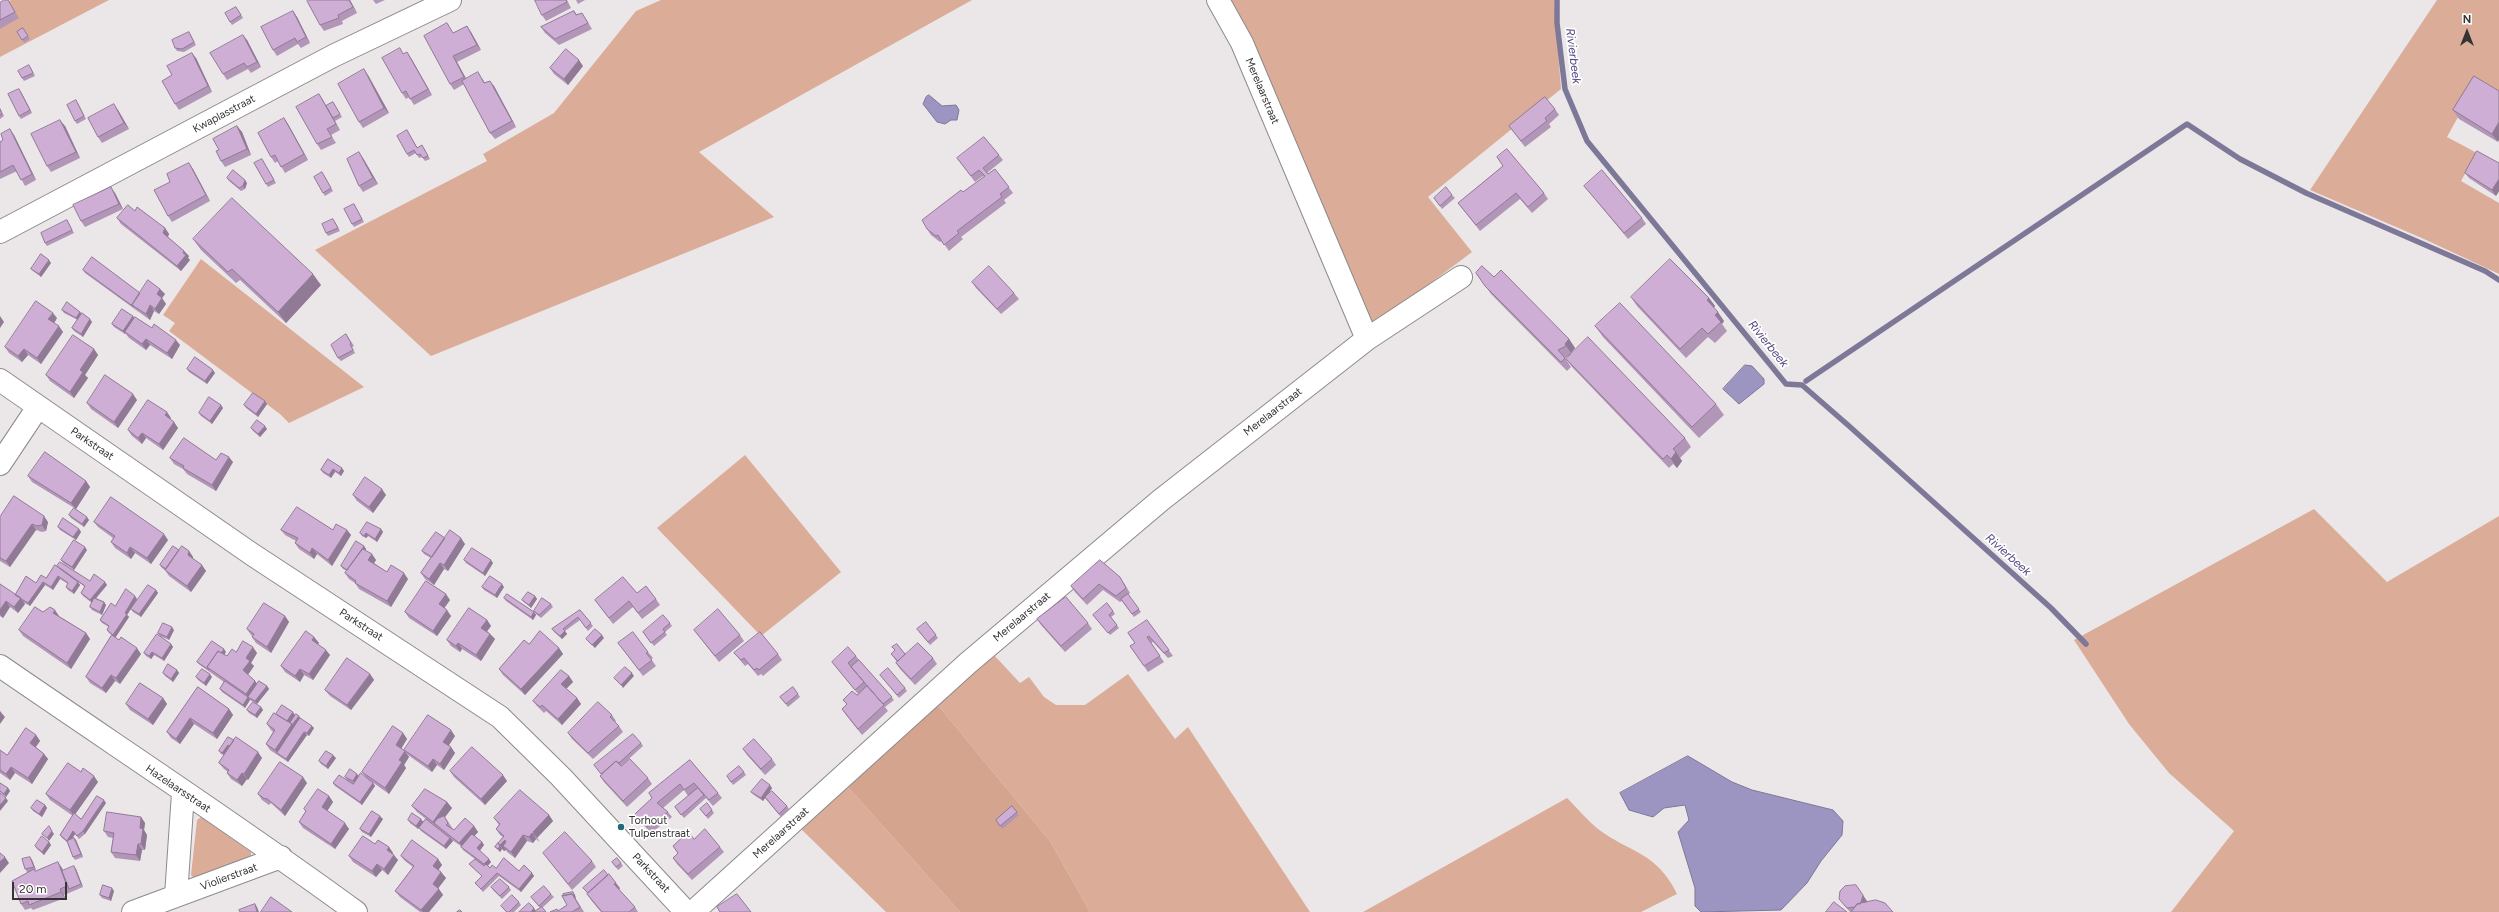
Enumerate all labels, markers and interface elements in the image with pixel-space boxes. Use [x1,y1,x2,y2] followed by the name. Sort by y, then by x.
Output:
[2447,12,2487,52] north arrow
[2463,13,2471,26] text: N
[1562,27,1584,85] water label: Rivierbeek
[1242,56,1282,126] street label: Merelaarstraat
[191,92,257,136] street label: Kwaplasstraat
[1745,318,1791,370] water label: Rivierbeek
[1241,385,1305,439] street label: Merelaarstraat
[68,425,116,463] street label: Parkstraat
[1982,531,2034,579] water label: Rivierbeek
[991,589,1053,645] street label: Merelaarstraat
[337,606,385,644] street label: Parkstraat
[143,762,213,816] street label: Hazelaarsstraat
[750,804,812,862] street label: Merelaarstraat
[629,814,690,840] place label: Torhout Tulpenstraat
[616,822,626,832] marker: Torhout Tulpenstraat
[629,850,673,896] street label: Parkstraat
[199,861,259,893] street label: Violierstraat
[14,874,69,900] scale bar
[19,882,47,896] text: 20 m

